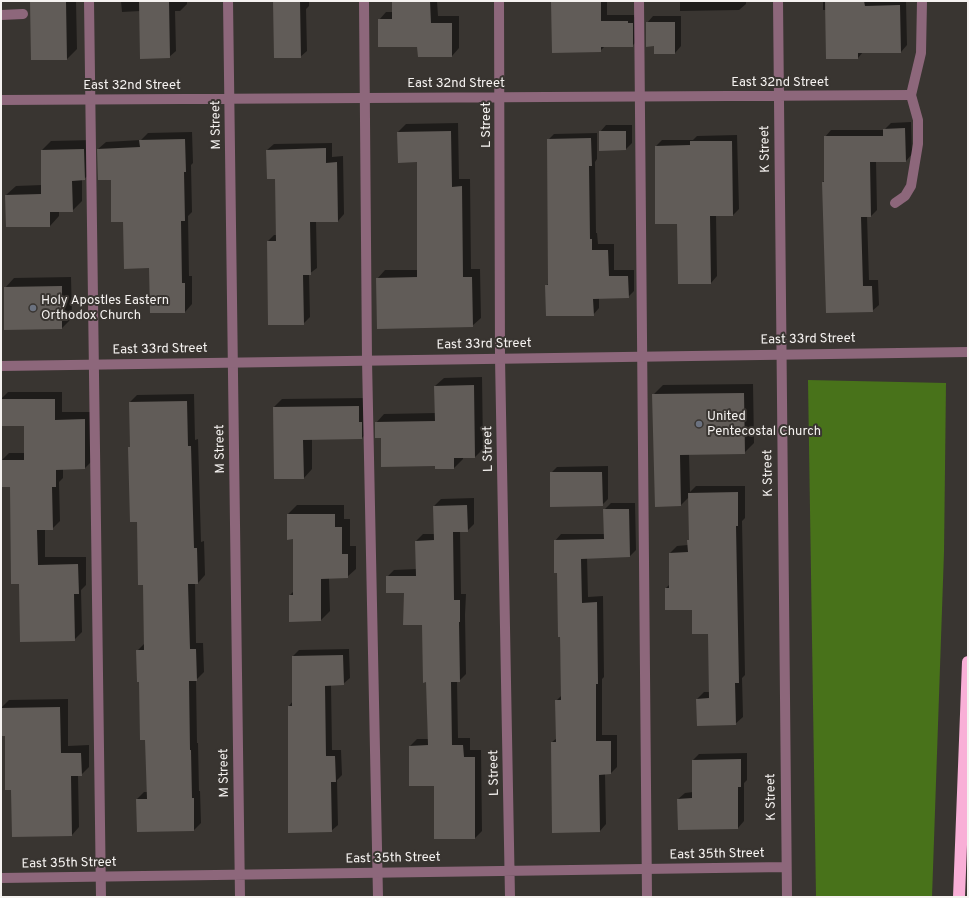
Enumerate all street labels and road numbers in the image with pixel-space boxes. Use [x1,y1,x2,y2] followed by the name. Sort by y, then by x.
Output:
[731,75,829,91] street label: East 32nd Street
[407,76,505,92] street label: East 32nd Street
[83,78,181,94] street label: East 32nd Street
[209,100,225,150] street label: M Street
[479,102,495,148] street label: L Street
[758,125,774,173] street label: K Street
[760,331,856,349] street label: East 33rd Street
[436,336,532,354] street label: East 33rd Street
[112,341,208,359] street label: East 33rd Street
[213,424,229,474] street label: M Street
[481,426,497,472] street label: L Street
[761,449,777,497] street label: K Street
[217,748,233,798] street label: M Street
[487,750,503,796] street label: L Street
[764,773,780,821] street label: K Street
[669,846,765,864] street label: East 35th Street
[345,850,441,868] street label: East 35th Street
[21,855,117,873] street label: East 35th Street

